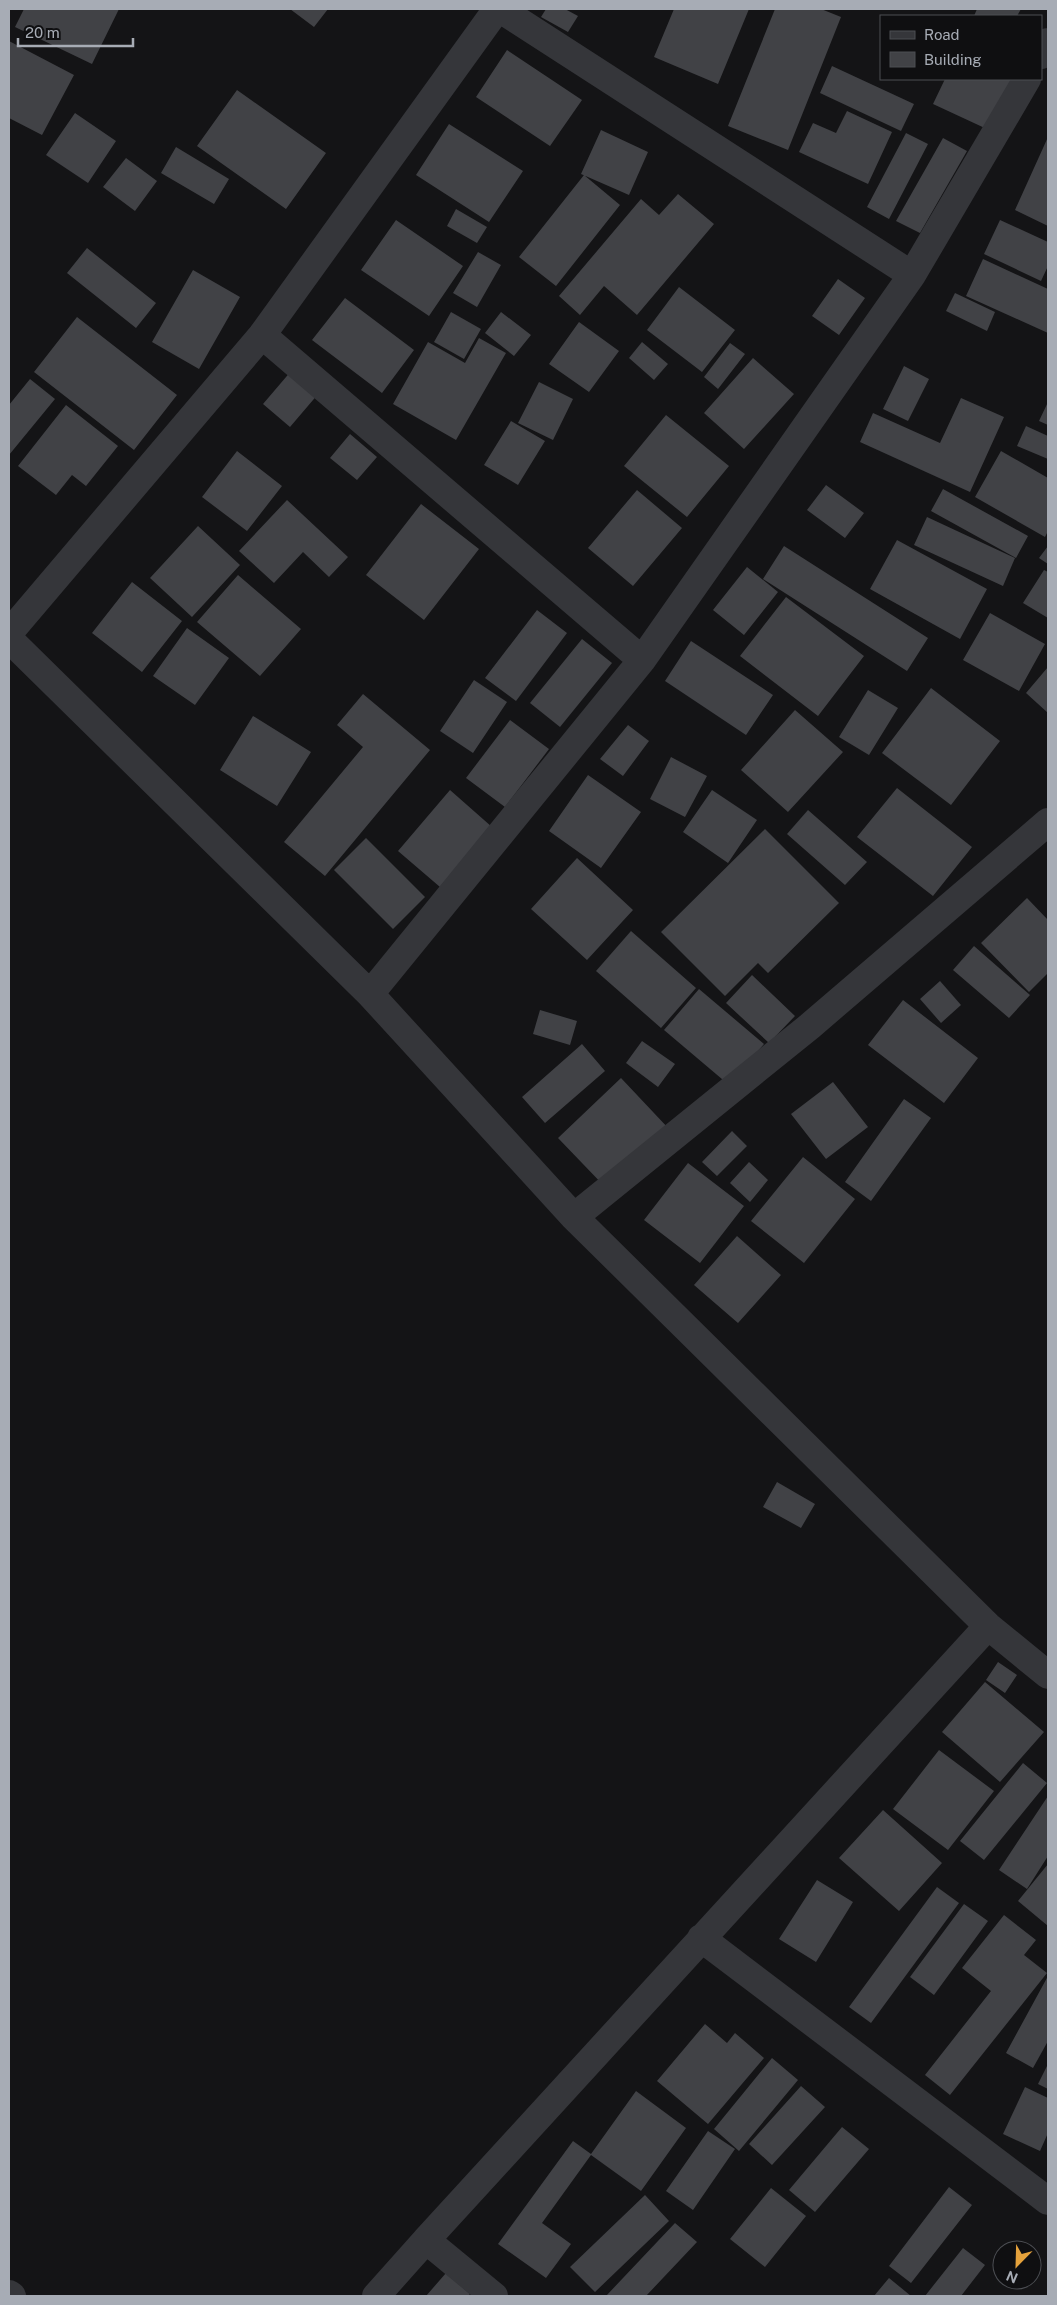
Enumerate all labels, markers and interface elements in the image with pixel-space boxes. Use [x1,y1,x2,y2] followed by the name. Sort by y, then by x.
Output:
[18,15,132,47] scale bar
[880,15,1042,80] legend
[25,24,60,41] text: 20 m
[924,26,960,43] text: Road
[924,51,982,68] text: Building
[992,2240,1042,2290] north arrow
[1004,2267,1020,2286] text: N

